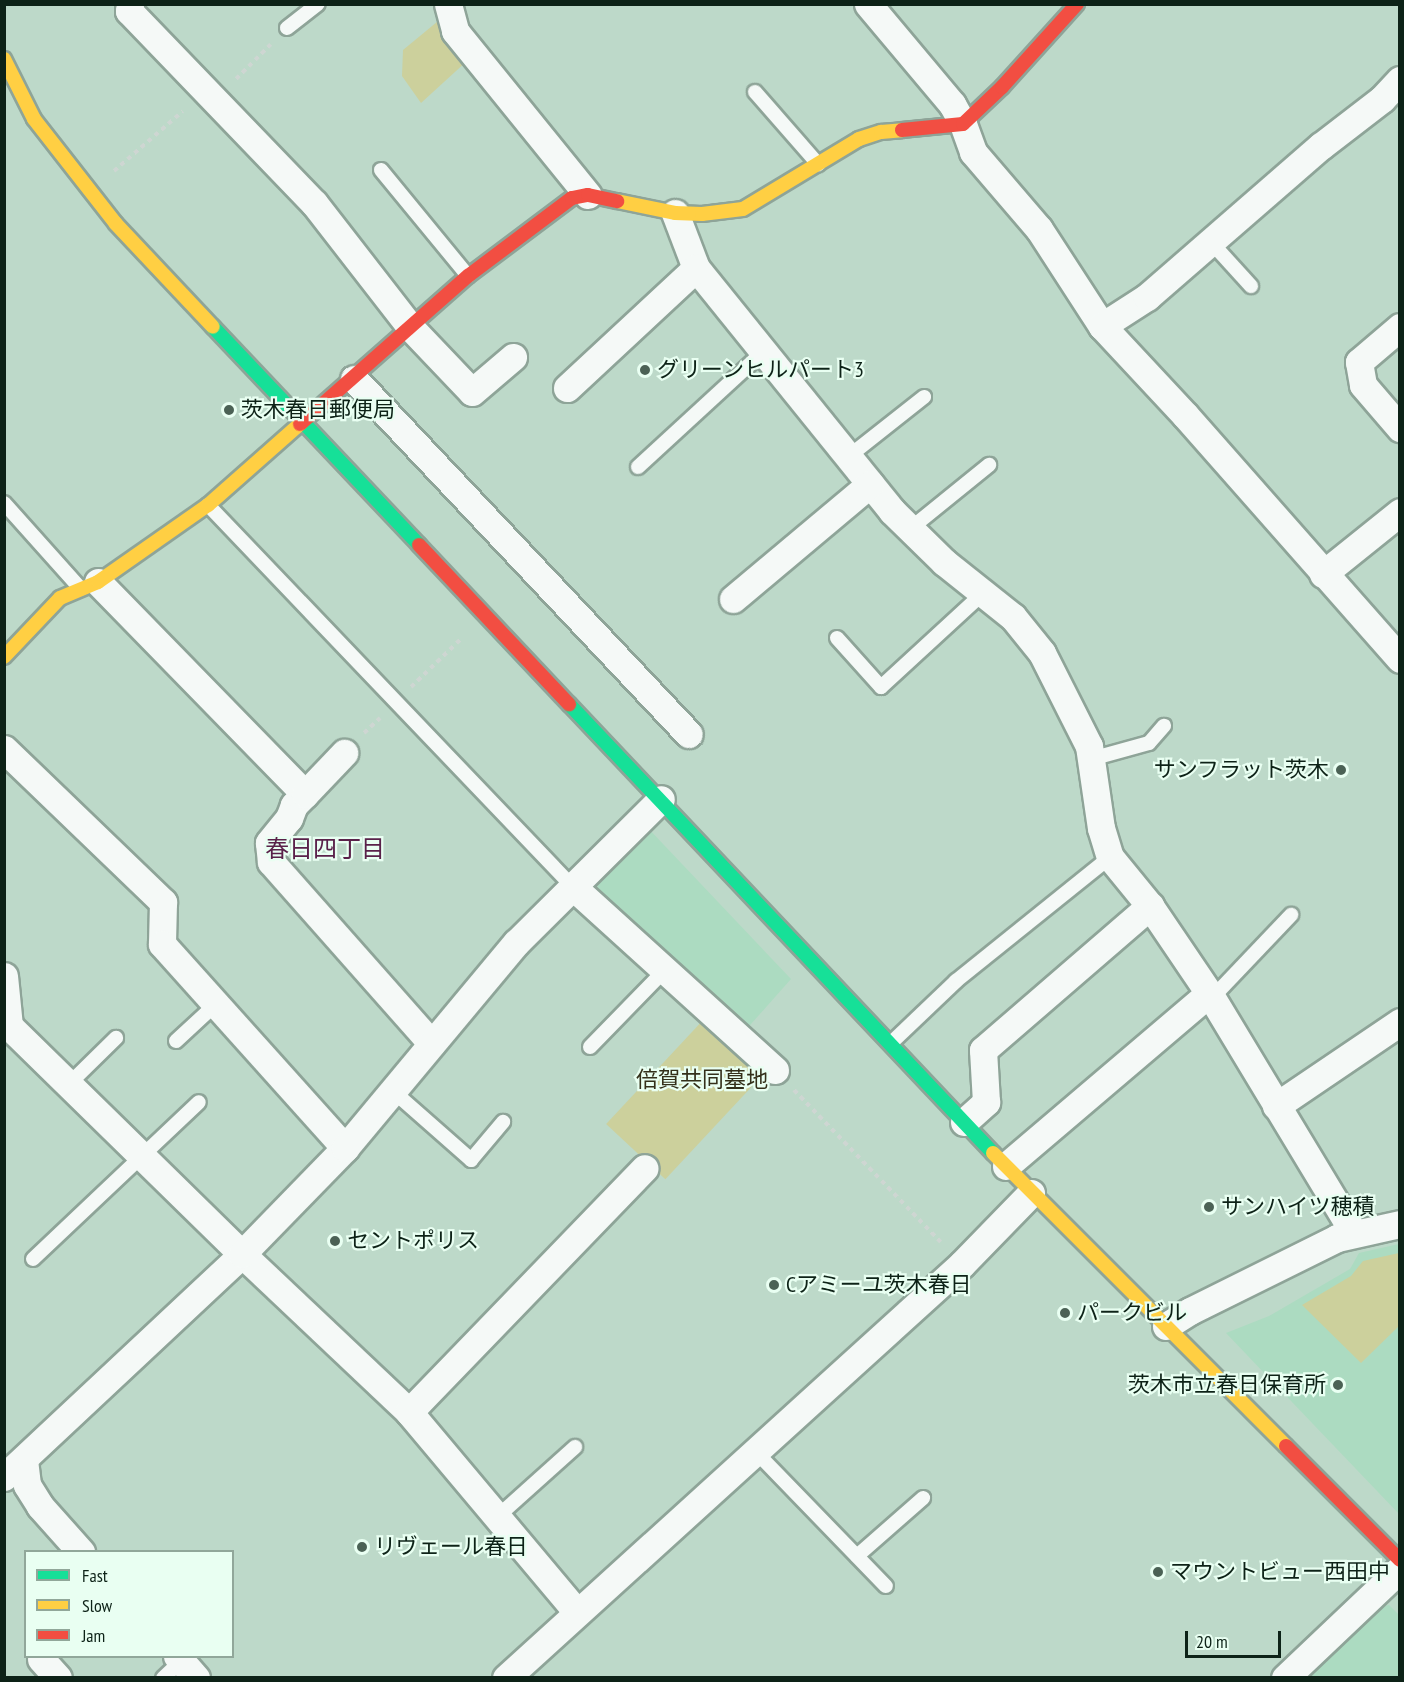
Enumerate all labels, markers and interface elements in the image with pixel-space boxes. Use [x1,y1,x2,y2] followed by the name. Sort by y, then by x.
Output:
[657,357,865,383] place label: グリーンヒルパート3
[638,363,652,377] marker: グリーンヒルパート3
[241,397,395,423] place label: 茨木春日郵便局
[222,403,236,417] marker: 茨木春日郵便局
[1153,757,1329,783] place label: サンフラット茨木
[1334,763,1348,777] marker: サンフラット茨木
[265,835,385,863] district label: 春日四丁目
[636,1067,768,1093] park label: 倍賀共同墓地
[1221,1194,1375,1220] place label: サンハイツ穂積
[1202,1200,1216,1214] marker: サンハイツ穂積
[347,1228,479,1254] place label: セントポリス
[328,1234,342,1248] marker: セントポリス
[786,1272,972,1298] place label: Cアミーユ茨木春日
[767,1278,781,1292] marker: Cアミーユ茨木春日
[1077,1300,1187,1326] place label: パークビル
[1058,1306,1072,1320] marker: パークビル
[1128,1372,1326,1398] place label: 茨木市立春日保育所
[1331,1378,1345,1392] marker: 茨木市立春日保育所
[374,1534,528,1560] place label: リヴェール春日
[355,1540,369,1554] marker: リヴェール春日
[24,1550,234,1658] legend
[1170,1559,1390,1585] place label: マウントビュー西田中
[82,1564,108,1587] text: Fast
[1151,1565,1165,1579] marker: マウントビュー西田中
[82,1594,112,1617] text: Slow
[1188,1619,1284,1657] scale bar
[82,1624,105,1647] text: Jam
[1196,1630,1228,1653] text: 20 m

